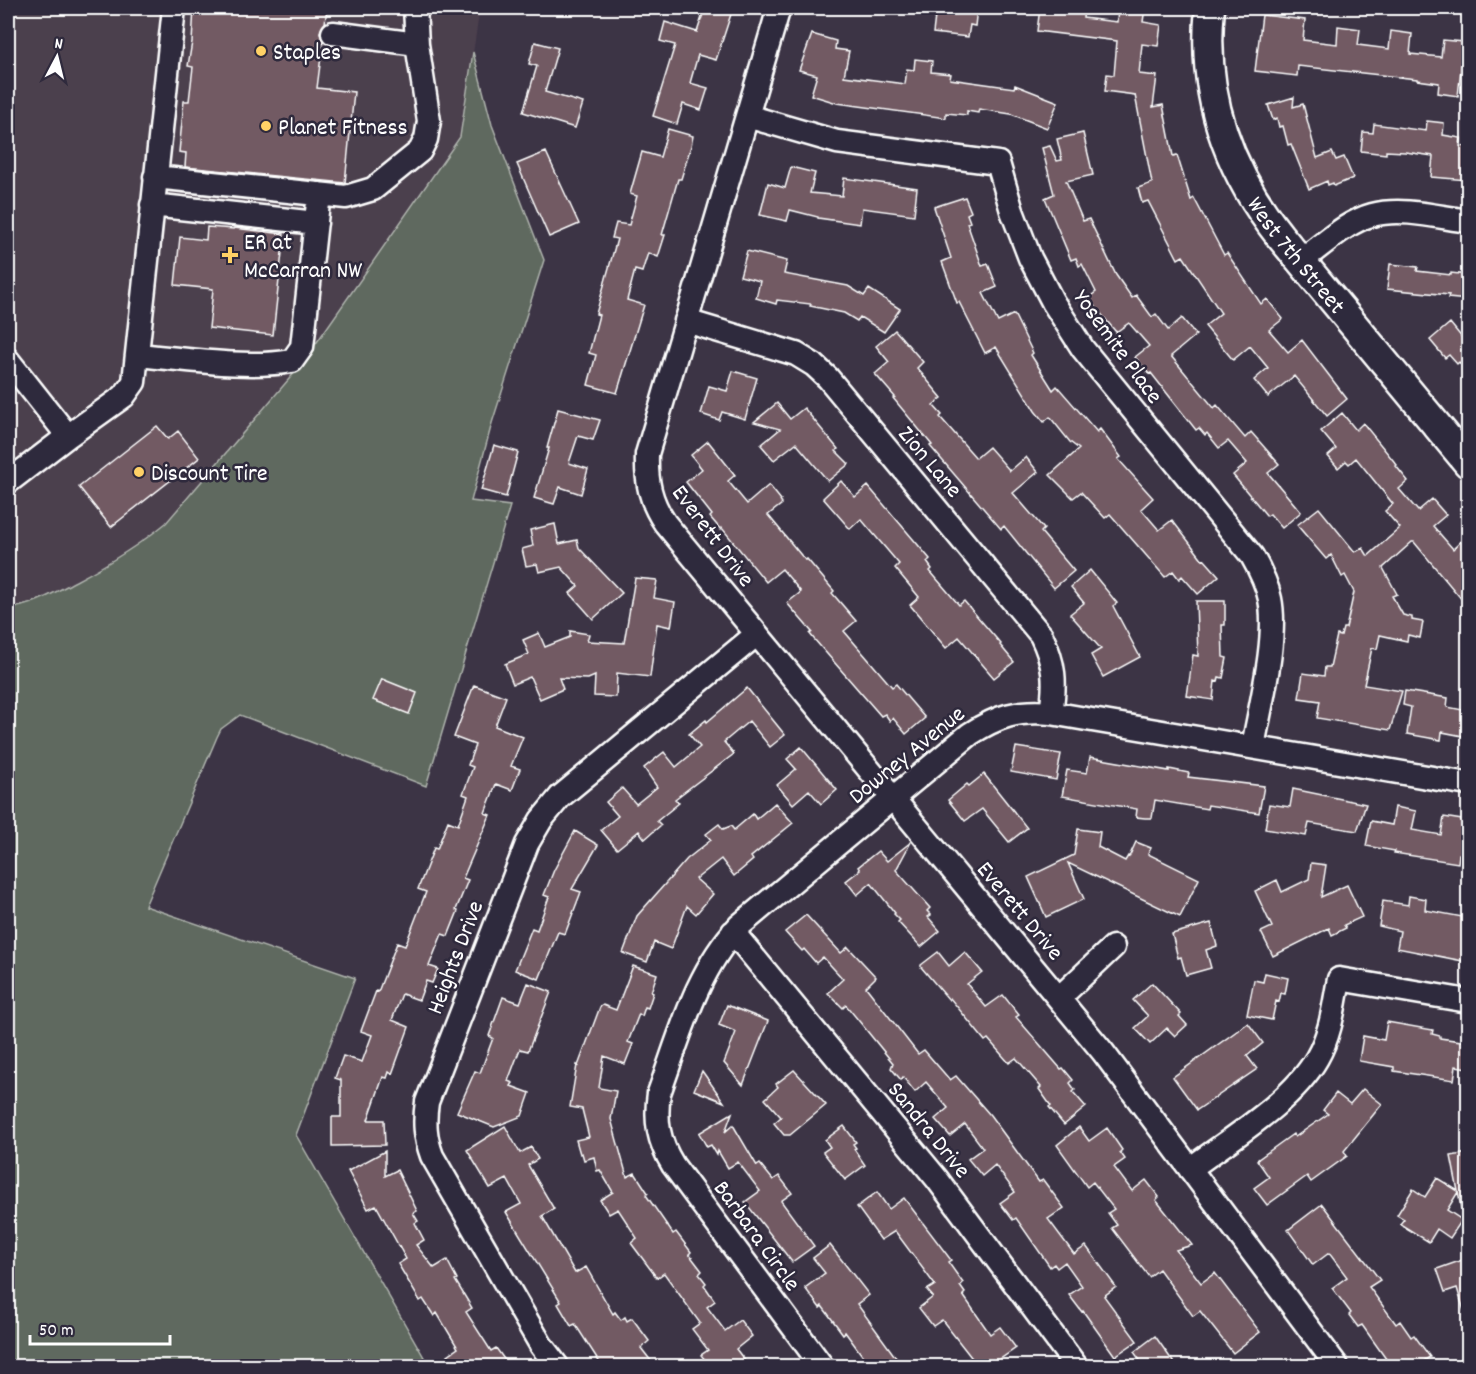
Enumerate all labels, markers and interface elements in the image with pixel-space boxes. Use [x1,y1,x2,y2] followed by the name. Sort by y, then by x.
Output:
[27,27,87,87] north arrow
[53,33,64,57] text: N
[273,37,341,71] place label: Staples
[254,44,268,58] marker: Staples
[278,112,408,146] place label: Planet Fitness
[259,119,273,133] marker: Planet Fitness
[1237,191,1352,323] street label: West 7th Street
[244,227,362,289] place label: ER at McCarran NW
[221,246,239,264] marker: ER at McCarran NW
[1063,284,1170,412] street label: Yosemite Place
[888,419,969,506] street label: Zion Lane
[151,458,267,492] place label: Discount Tire
[132,465,146,479] marker: Discount Tire
[662,479,761,595] street label: Everett Drive
[842,699,973,814] street label: Downey Avenue
[967,855,1070,969] street label: Everett Drive
[420,896,494,1020] street label: Heights Drive
[878,1075,977,1187] street label: Sandra Drive
[704,1174,808,1299] street label: Barbara Circle
[30,1308,170,1346] scale bar
[39,1319,74,1344] text: 50 m

